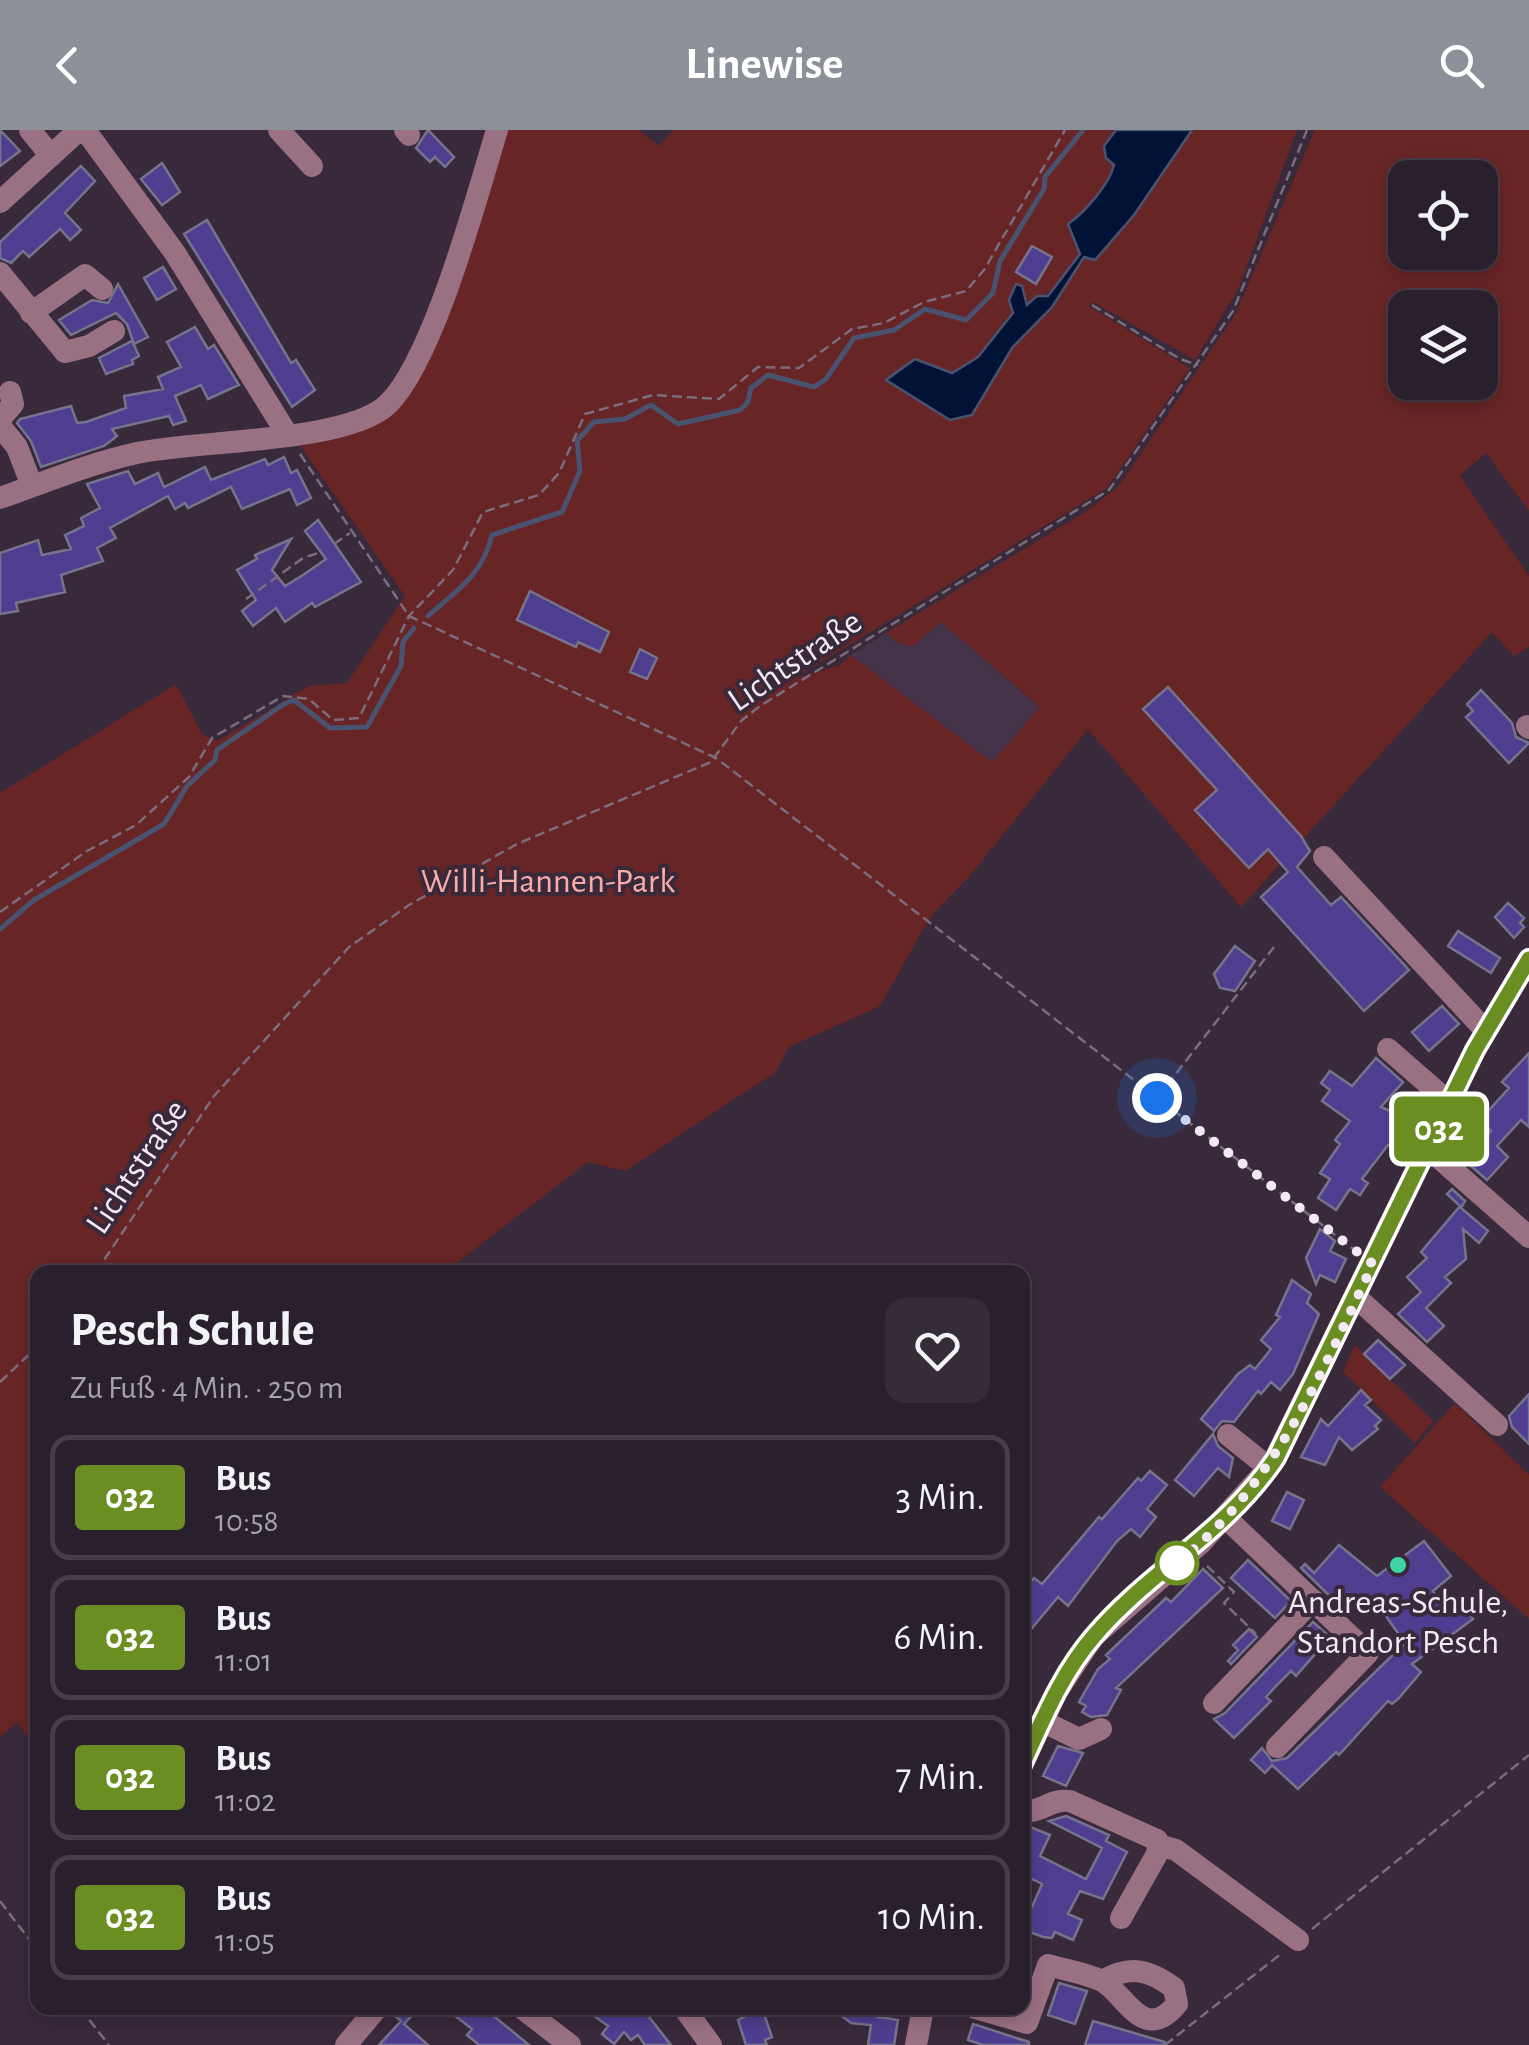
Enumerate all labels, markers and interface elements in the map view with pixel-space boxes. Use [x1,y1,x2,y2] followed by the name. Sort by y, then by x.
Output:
[40,38,95,93] icon: back
[1434,38,1489,93] icon: search
[686,42,843,87] text: Linewise
[1388,160,1498,400] map controls
[1388,160,1498,270] button: locate
[1388,290,1498,400] button: layers
[722,604,868,718] street label: Lichtstraße
[421,864,675,899] park label: Willi-Hannen-Park
[1132,1073,1182,1123] your location
[80,1094,194,1240] street label: Lichtstraße
[1382,1096,1496,1162] line badge: 032
[1414,1112,1464,1147] text: 032
[885,1298,990,1403] button: heart
[70,1307,315,1355] text: Pesch Schule
[70,1372,343,1404] text: Zu Fuß · 4 Min. · 250 m
[215,1460,271,1498] text: Bus
[896,1479,985,1517] text: 3 Min.
[105,1480,155,1515] text: 032
[215,1505,279,1537] text: 10:58
[1156,1542,1198,1584] unlabelled marker
[1387,1554,1409,1576] marker: Andreas-Schule, Standort Pesch
[1288,1585,1508,1660] place label: Andreas-Schule, Standort Pesch
[215,1600,271,1638] text: Bus
[893,1619,985,1657] text: 6 Min.
[105,1620,155,1655] text: 032
[215,1645,272,1677] text: 11:01
[215,1740,271,1778] text: Bus
[895,1759,985,1797] text: 7 Min.
[105,1760,155,1795] text: 032
[215,1785,276,1817] text: 11:02
[215,1880,271,1918] text: Bus
[878,1899,985,1937] text: 10 Min.
[105,1900,155,1935] text: 032
[215,1925,275,1957] text: 11:05

